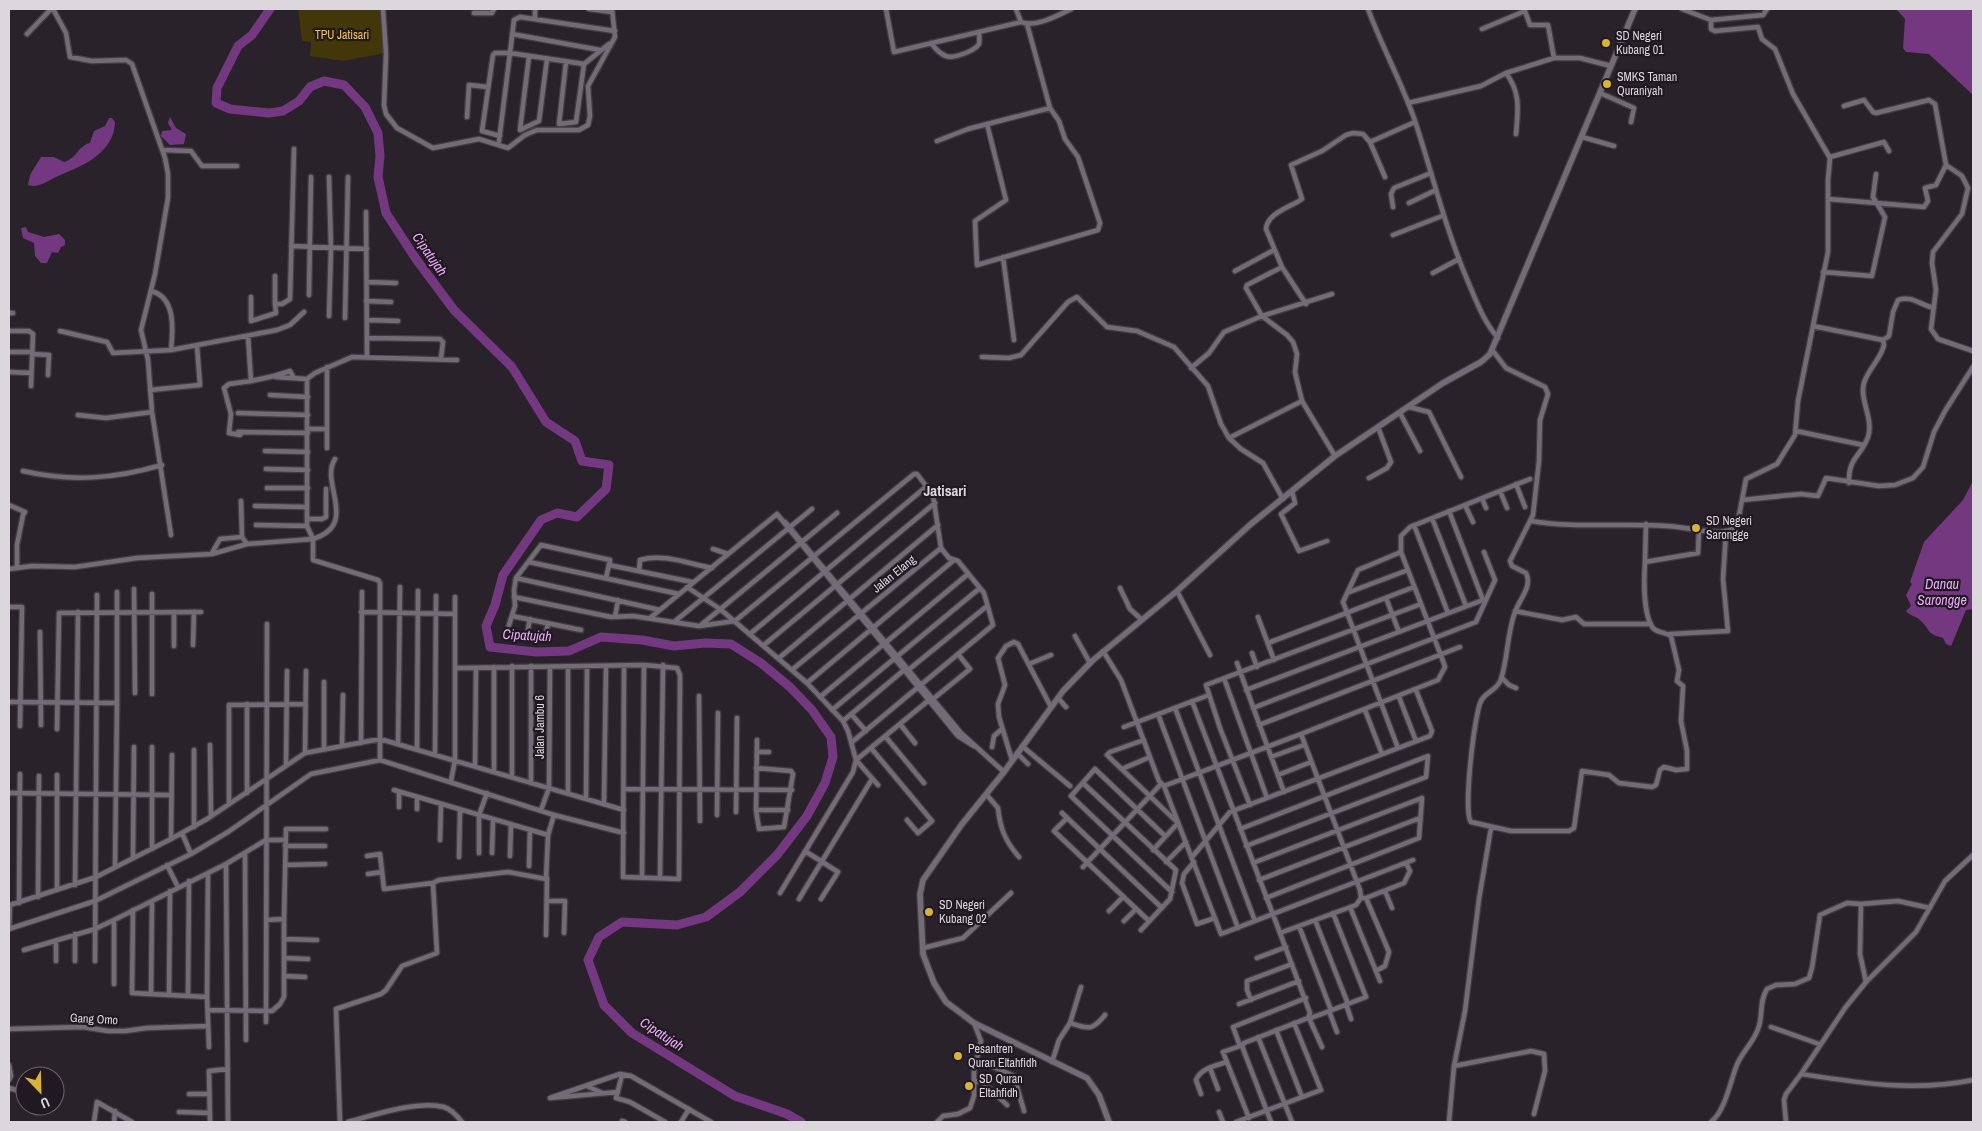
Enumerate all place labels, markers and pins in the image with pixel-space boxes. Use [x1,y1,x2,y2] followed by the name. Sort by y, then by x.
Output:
[1616,28,1664,58] place label: SD Negeri Kubang 01
[1600,37,1612,49] marker: SD Negeri Kubang 01
[1617,69,1677,99] place label: SMKS Taman Quraniyah
[1601,78,1613,90] marker: SMKS Taman Quraniyah
[1706,513,1752,543] place label: SD Negeri Sarongge
[1690,522,1702,534] marker: SD Negeri Sarongge
[939,897,987,927] place label: SD Negeri Kubang 02
[923,906,935,918] marker: SD Negeri Kubang 02
[968,1041,1037,1071] place label: Pesantren Quran Eltahfidh
[952,1050,964,1062] marker: Pesantren Quran Eltahfidh
[979,1071,1023,1101] place label: SD Quran Eltahfidh
[963,1080,975,1092] marker: SD Quran Eltahfidh

